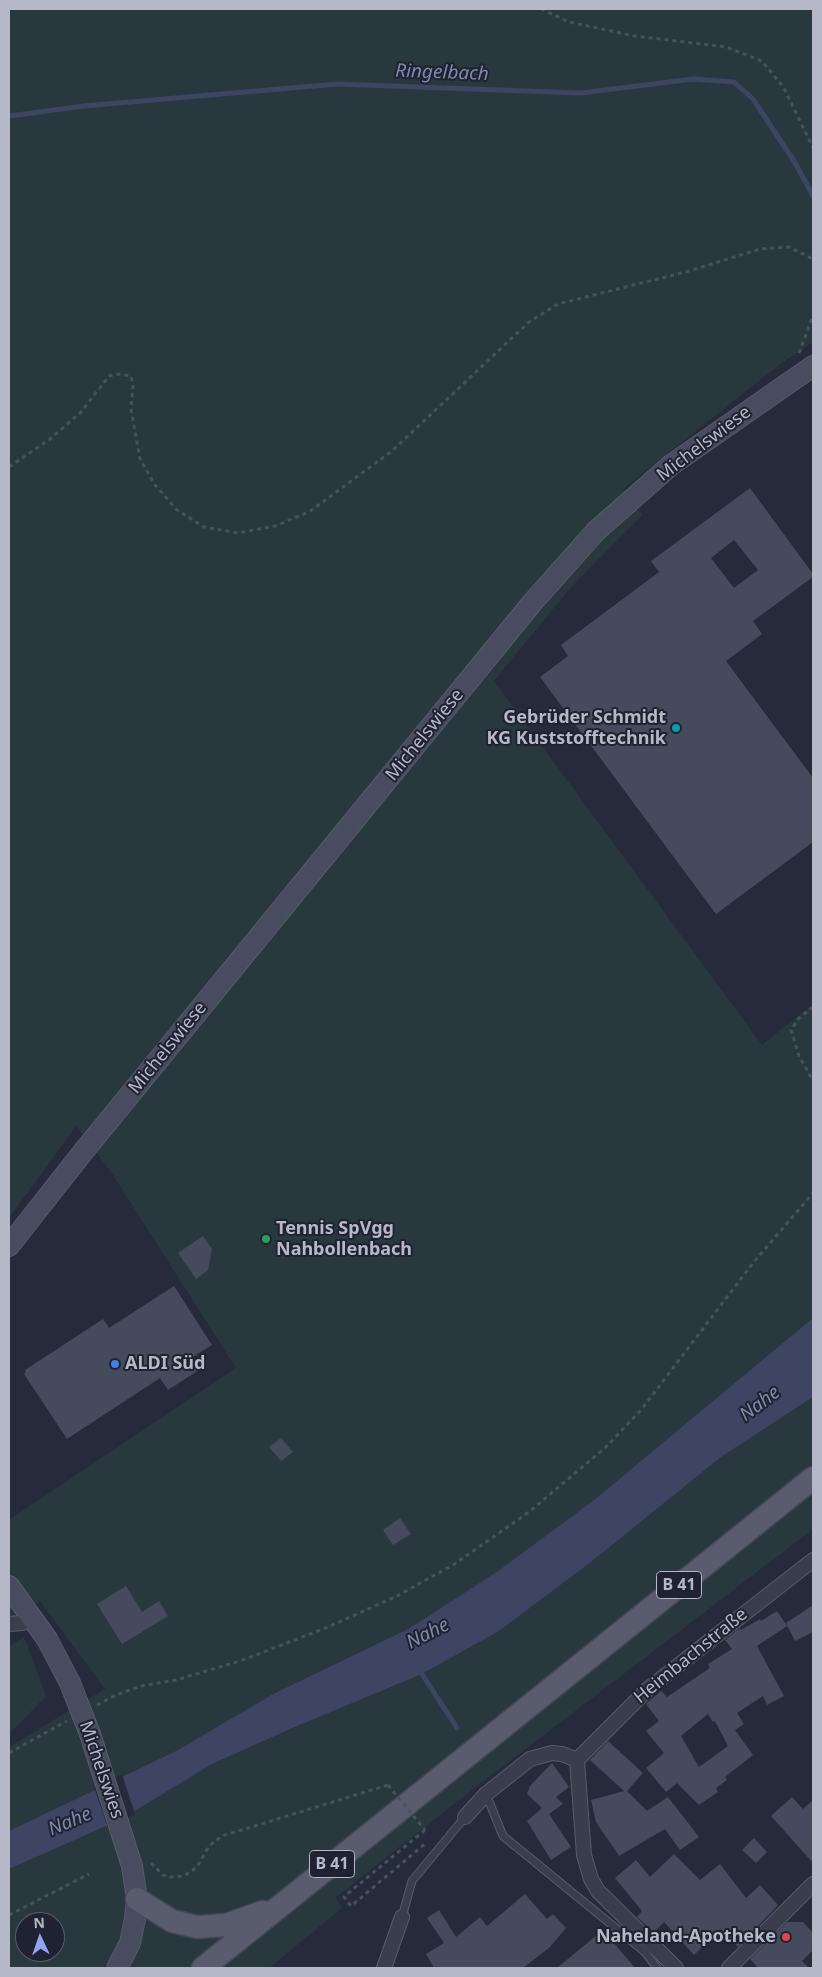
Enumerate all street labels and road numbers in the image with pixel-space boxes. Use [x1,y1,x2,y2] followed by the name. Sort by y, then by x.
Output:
[653,402,755,486] street label: Michelswiese
[381,685,469,785] street label: Michelswiese
[124,998,212,1098] street label: Michelswiese
[656,1572,702,1598] road number: B 41
[630,1604,752,1708] street label: Heimbachstraße
[74,1718,128,1822] street label: Michelswies
[310,1850,354,1878] road number: B 41

